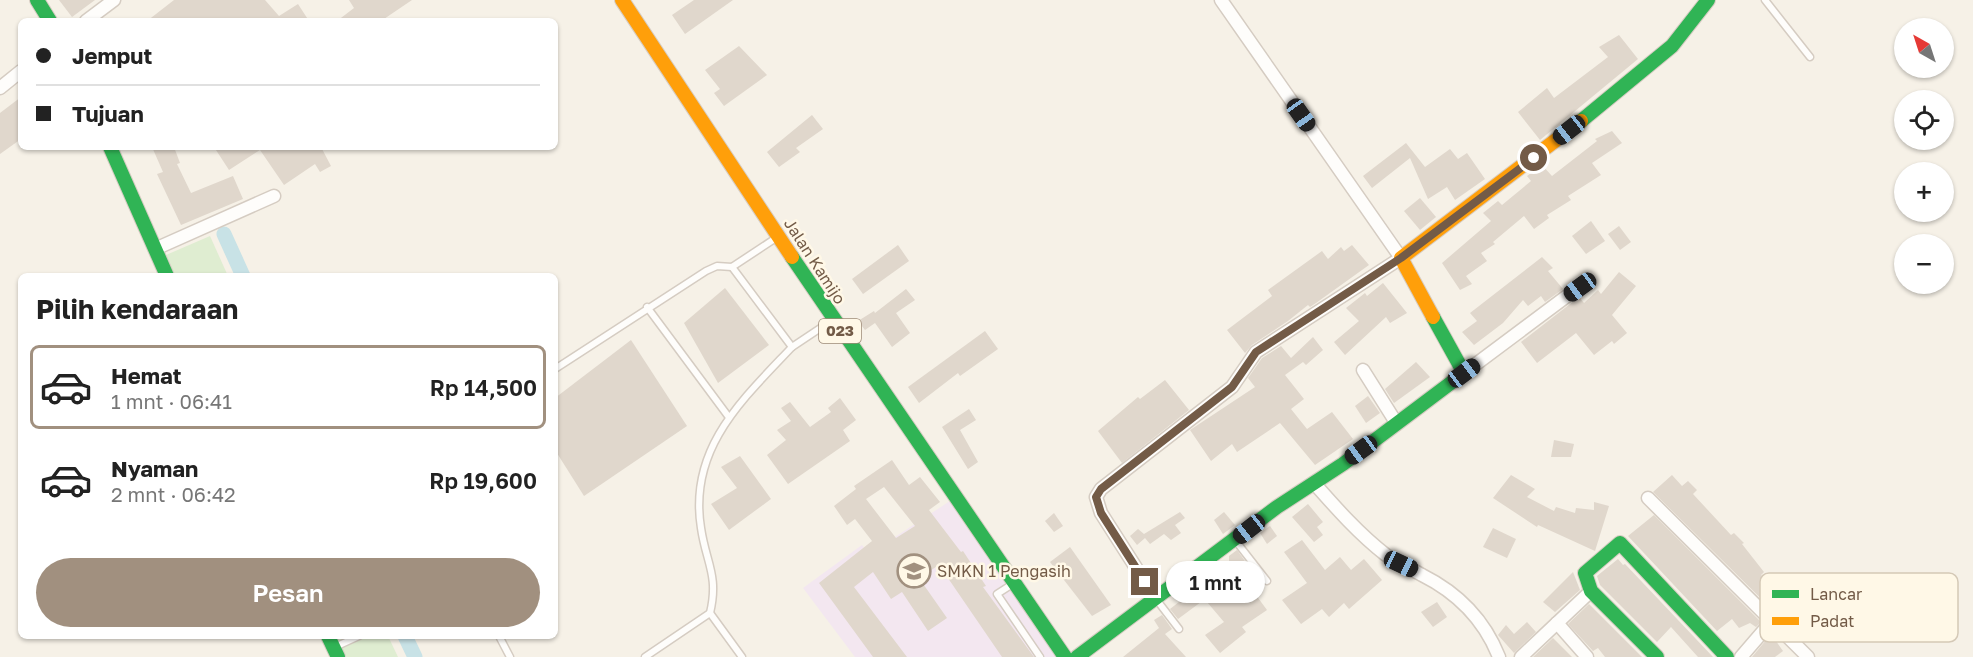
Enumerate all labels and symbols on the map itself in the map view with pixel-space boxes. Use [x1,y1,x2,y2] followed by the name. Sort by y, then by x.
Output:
[1894,18,1954,78] north arrow
[1283,95,1319,135] car
[1549,112,1589,148] car
[1520,144,1547,171] route start
[780,214,850,308] street label: Jalan Kamijo
[1560,269,1600,305] car
[819,319,861,343] road number: 023
[1444,355,1484,391] car
[1341,432,1381,468] car
[1229,511,1269,547] car
[1381,548,1421,580] car
[896,553,932,589] school or university icon: SMKN 1 Pengasih
[937,561,1071,581] place label: SMKN 1 Pengasih
[1166,561,1265,603] callout: 1 mnt
[1131,568,1158,595] route end
[1760,573,1958,642] legend
[1810,584,1862,604] text: Lancar
[1810,611,1854,631] text: Padat

